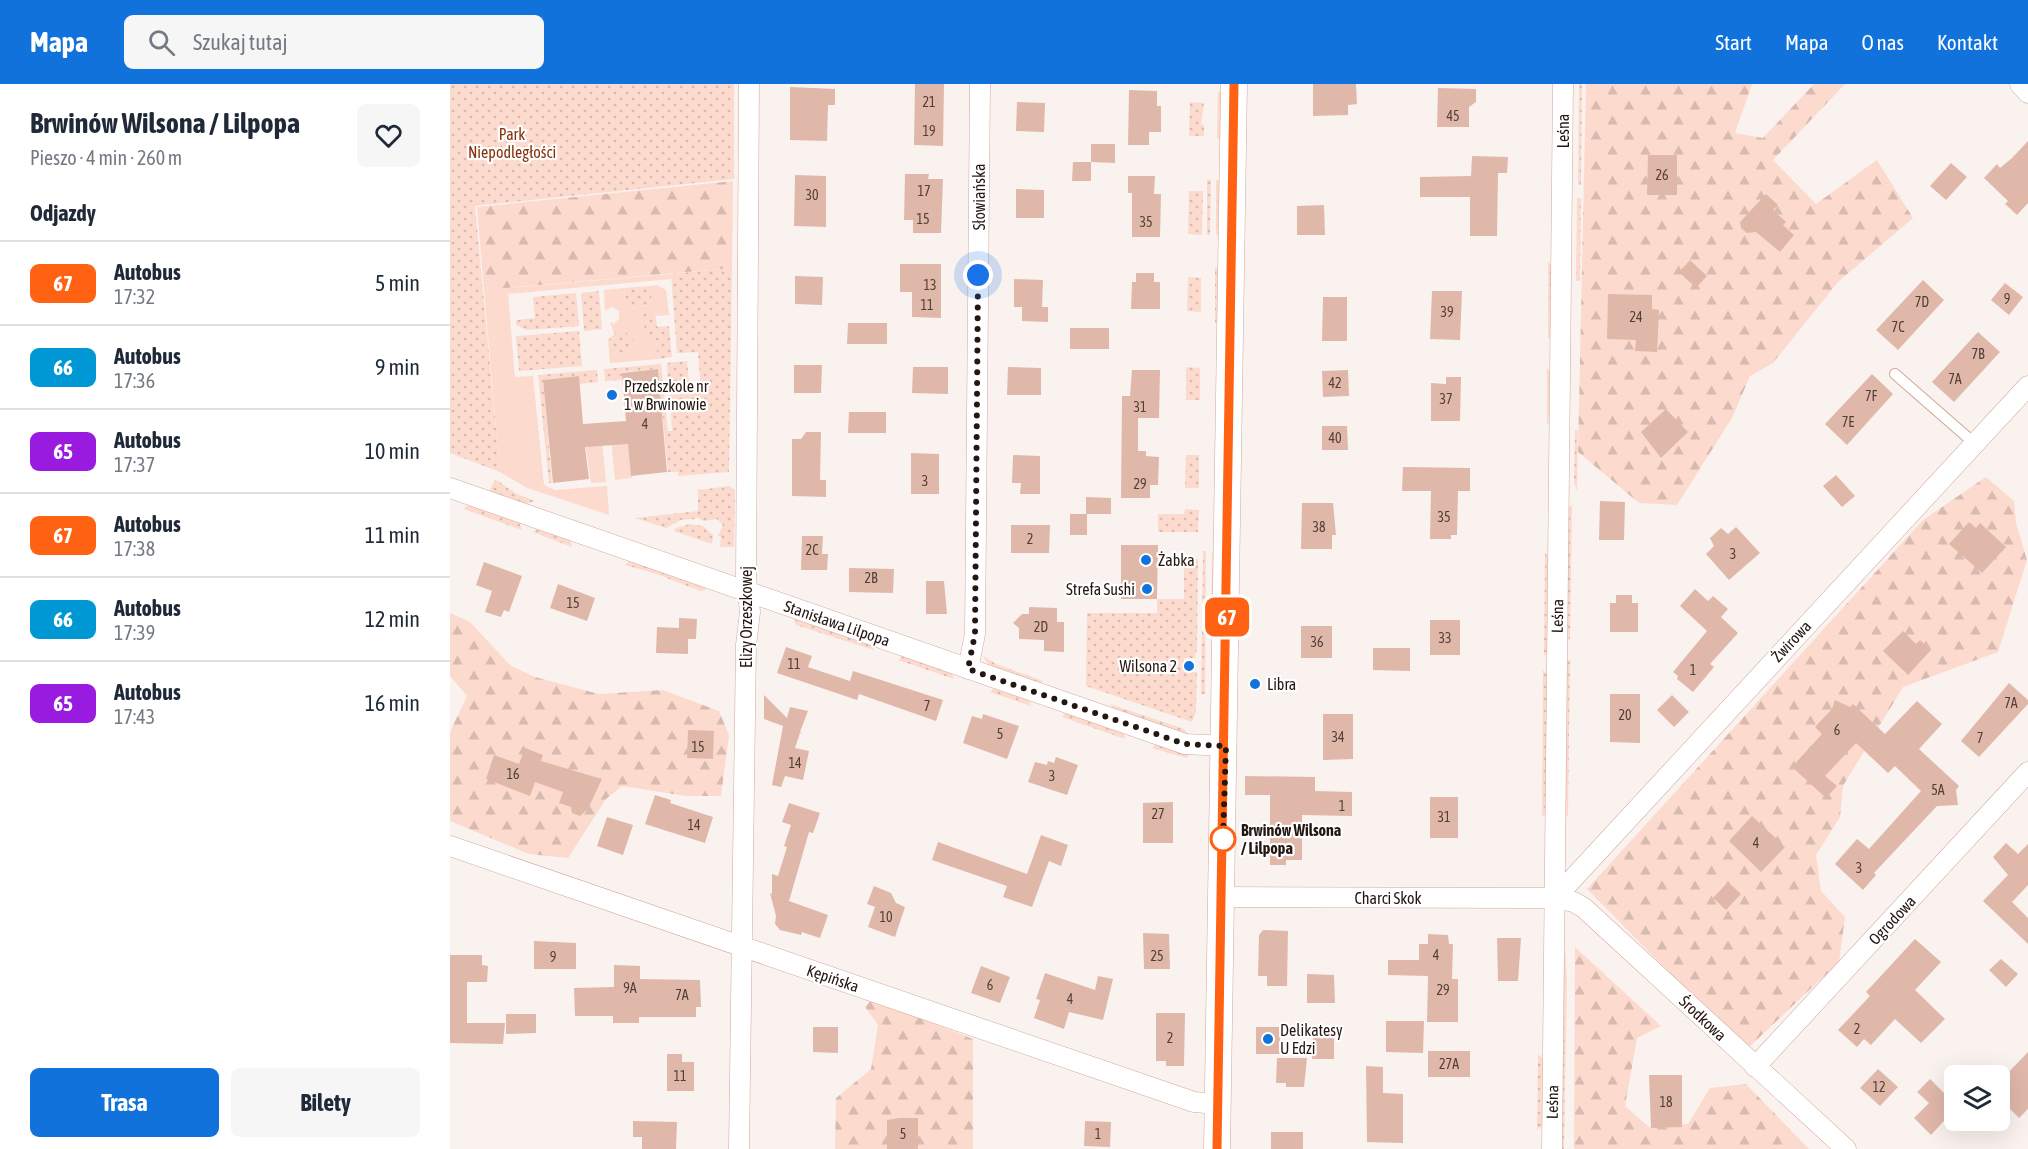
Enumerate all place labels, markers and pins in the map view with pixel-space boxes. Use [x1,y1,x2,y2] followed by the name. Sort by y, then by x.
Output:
[624,377,709,413] place label: Przedszkole nr 1 w Brwinowie
[605,388,619,402] marker: Przedszkole nr 1 w Brwinowie
[1158,551,1195,569] place label: Żabka
[1139,553,1153,567] marker: Żabka
[1066,580,1135,598] place label: Strefa Sushi
[1140,582,1154,596] marker: Strefa Sushi
[1119,657,1177,675] place label: Wilsona 2
[1182,659,1196,673] marker: Wilsona 2
[1267,675,1296,693] place label: Libra
[1248,677,1262,691] marker: Libra
[1241,821,1341,857] place label: Brwinów Wilsona / Lilpopa
[1210,826,1236,852] marker: Brwinów Wilsona / Lilpopa
[1280,1021,1343,1057] place label: Delikatesy U Edzi
[1261,1032,1275,1046] marker: Delikatesy U Edzi

